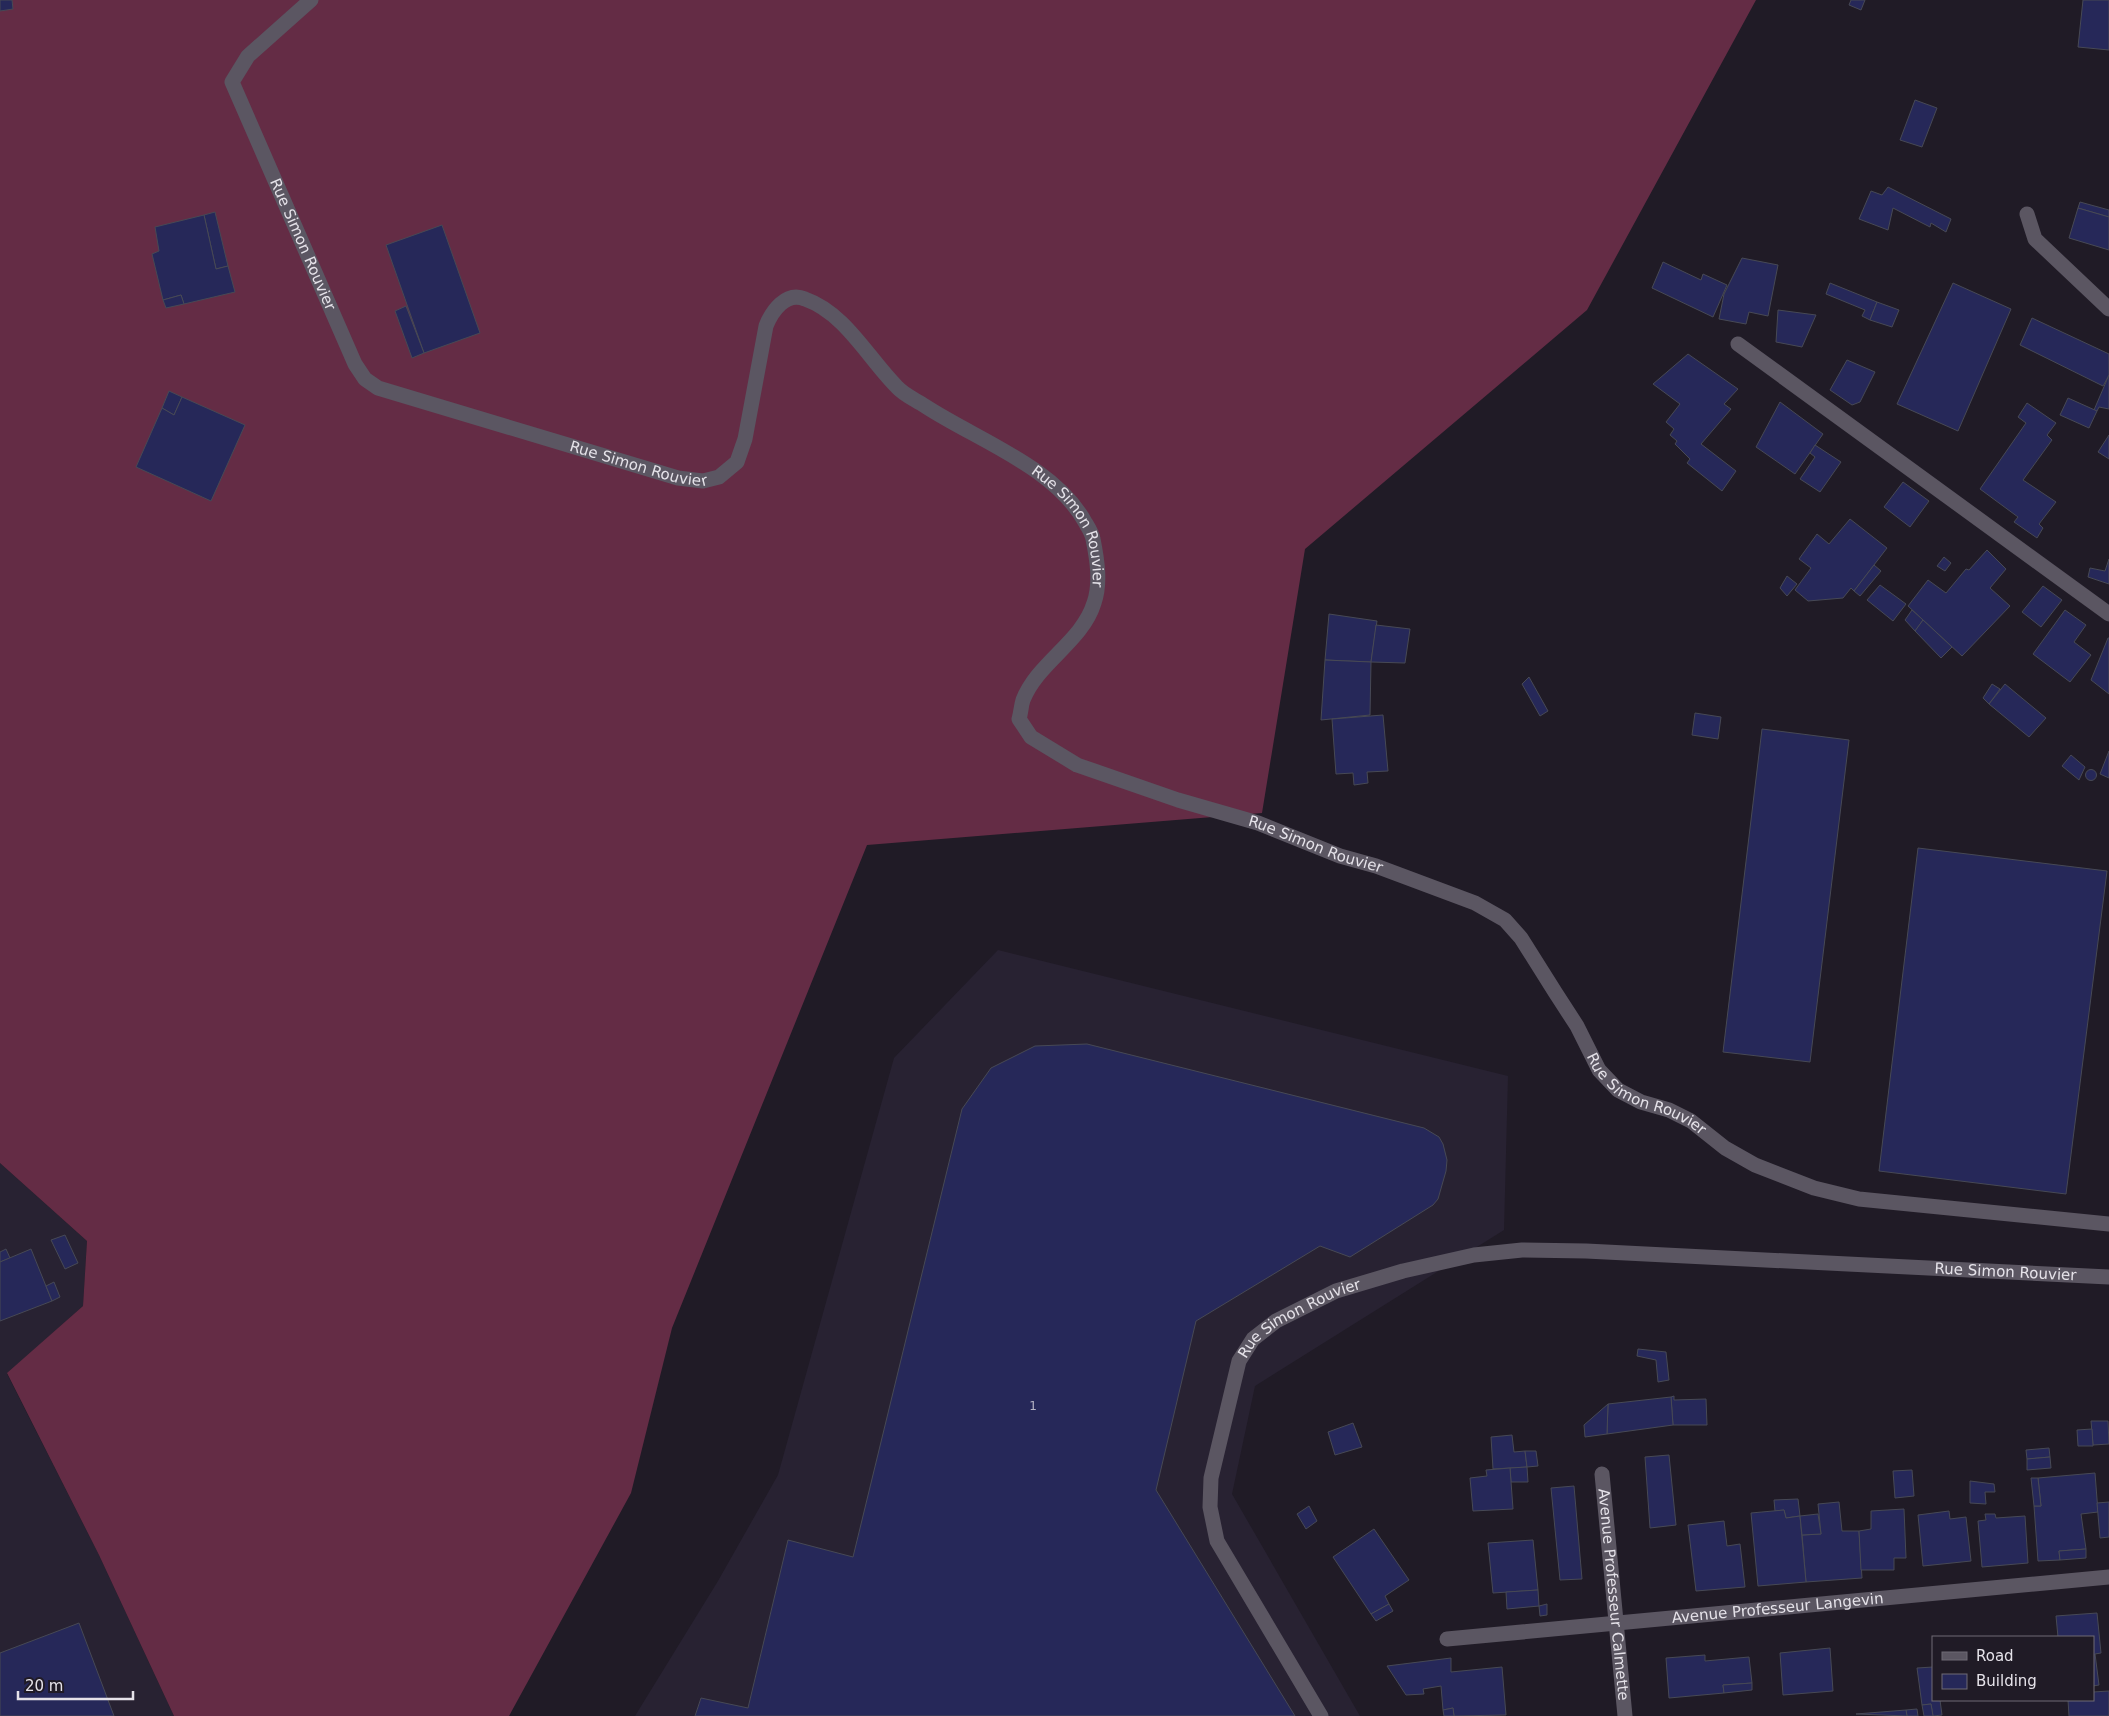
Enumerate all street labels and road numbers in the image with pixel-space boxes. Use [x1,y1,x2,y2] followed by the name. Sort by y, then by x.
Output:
[266,176,340,314] street label: Rue Simon Rouvier
[568,437,710,490] street label: Rue Simon Rouvier
[1028,462,1107,589] street label: Rue Simon Rouvier
[1246,812,1386,877] street label: Rue Simon Rouvier
[1583,1050,1710,1139] street label: Rue Simon Rouvier
[1934,1259,2078,1284] street label: Rue Simon Rouvier
[1234,1275,1363,1361] street label: Rue Simon Rouvier
[1594,1488,1632,1701] street label: Avenue Professeur Calmette
[1671,1589,1884,1627] street label: Avenue Professeur Langevin

